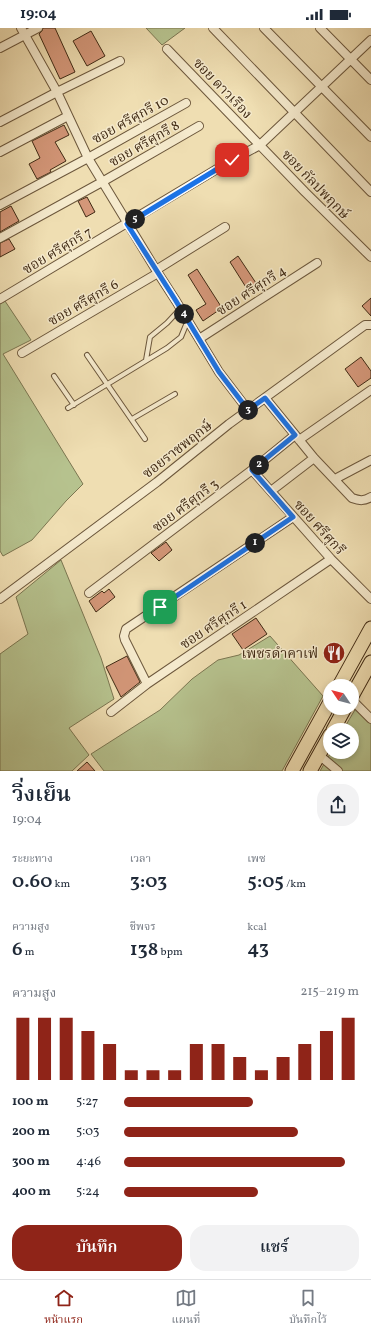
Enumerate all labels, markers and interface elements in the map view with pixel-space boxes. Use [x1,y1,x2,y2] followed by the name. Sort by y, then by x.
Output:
[20,4,57,25] text: 19:04
[188,54,256,124] street label: ซอย ดาวเรือง
[89,91,173,149] street label: ซอย ศรีศุกรี 10
[106,116,183,172] street label: ซอย ศรีศุกรี 8
[215,143,249,177] pin
[277,145,354,224] street label: ซอย กัลปพฤกษ์
[221,149,243,171] icon: check
[125,209,145,229] pin: 5
[132,211,138,226] text: 5
[19,223,96,280] street label: ซอย ศรีศุกรี 7
[213,262,290,321] street label: ซอย ศรีศุกรี 4
[45,275,122,331] street label: ซอย ศรีศุกรี 6
[174,304,194,324] pin: 4
[181,306,187,321] text: 4
[238,400,258,420] pin: 3
[245,402,251,417] text: 3
[138,416,217,483] street label: ซอยราชพฤกษ์
[249,455,269,475] pin: 2
[256,457,262,472] text: 2
[149,475,223,537] street label: ซอย ศรีศุกรี 3
[289,496,349,560] street label: ซอย ศรีศุกรี
[245,533,265,553] pin: 1
[253,535,257,550] text: 1
[143,590,177,624] pin
[149,596,171,618] icon: arrive
[177,596,251,655] street label: ซอย ศรีศุกรี 1
[321,640,347,666] restaurant icon: เพชรดำคาเฟ่
[242,645,318,664] place label: เพชรดำคาเฟ่
[323,679,359,715] north arrow
[323,679,359,759] map controls
[323,723,359,759] button: layers
[12,780,71,811] text: วิ่งเย็น
[317,784,359,826] button: share
[12,811,42,829] text: 19:04
[12,852,53,867] text: ระยะทาง
[130,852,151,867] text: เวลา
[247,852,266,867] text: เพซ
[12,868,52,896] text: 0.60
[130,868,167,896] text: 3:03
[247,868,284,896] text: 5:05
[52,877,70,892] text: km
[284,877,306,892] text: /km
[12,920,50,935] text: ความสูง
[130,920,156,935] text: ชีพจร
[247,920,267,935] text: kcal
[247,935,269,963] text: 43
[12,936,23,964] text: 6
[130,936,158,964] text: 138
[23,945,35,960] text: m
[158,945,183,960] text: bpm
[300,983,359,1001] text: 215–219 m
[12,985,56,1003] text: ความสูง
[12,1093,49,1111] text: 100 m
[76,1093,98,1111] text: 5:27
[12,1123,50,1141] text: 200 m
[76,1123,99,1141] text: 5:03
[12,1153,50,1171] text: 300 m
[76,1153,101,1171] text: 4:46
[12,1183,51,1201] text: 400 m
[76,1183,100,1201] text: 5:24
[12,1225,182,1271] button: บันทึก
[190,1225,359,1271] button: แชร์
[44,1287,83,1329] tab: หน้าแรก
[172,1287,200,1329] tab: แผนที่
[289,1287,327,1329] tab: บันทึกไว้

